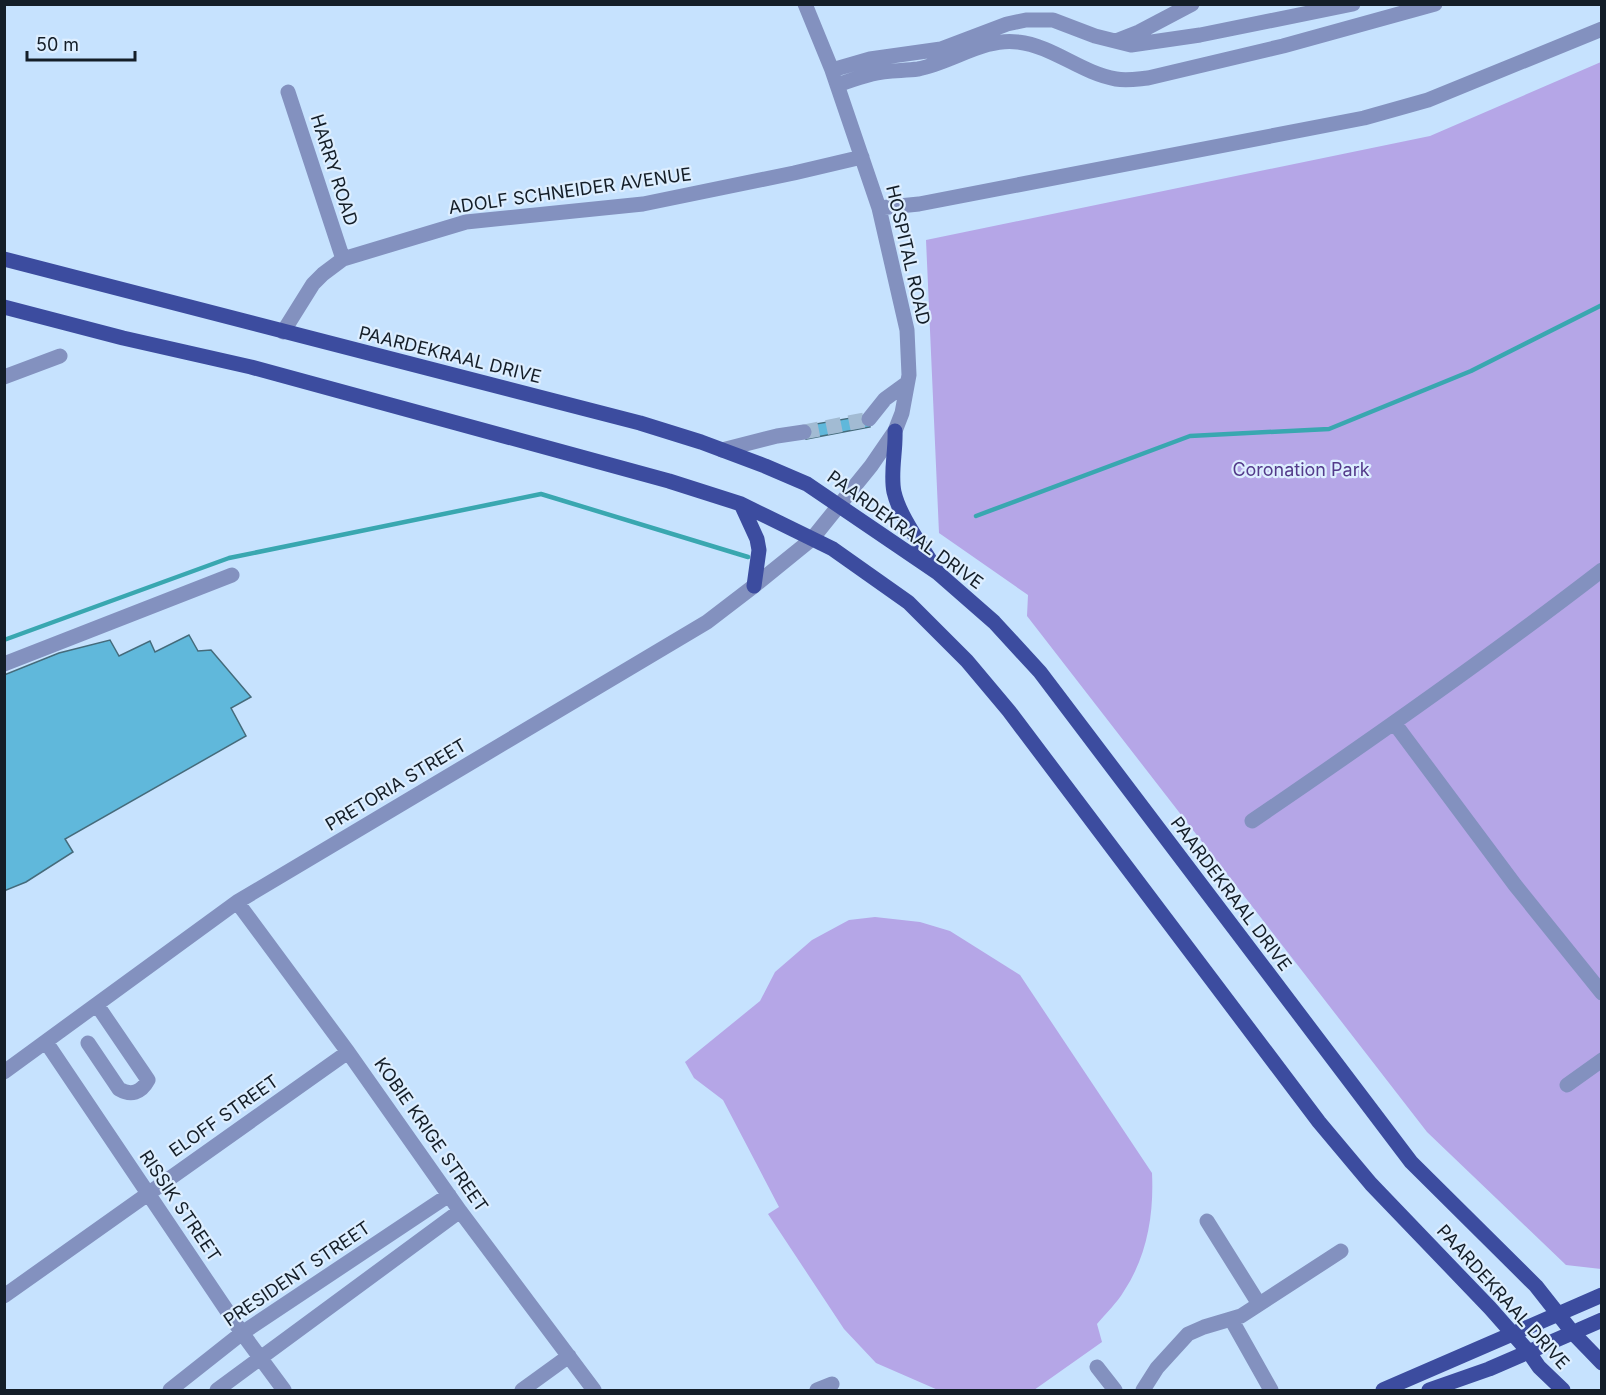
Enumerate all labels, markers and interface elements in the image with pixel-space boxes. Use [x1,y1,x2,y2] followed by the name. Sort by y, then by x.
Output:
[27,24,135,62] scale bar
[36,34,79,55] text: 50 m
[307,111,362,228] street label: HARRY ROAD
[447,163,693,218] street label: ADOLF SCHNEIDER AVENUE
[882,183,935,327] street label: HOSPITAL ROAD
[357,322,544,387] street label: PAARDEKRAAL DRIVE
[1232,459,1370,480] park label: Coronation Park
[823,466,987,593] street label: PAARDEKRAAL DRIVE
[321,734,470,835] street label: PRETORIA STREET
[1167,813,1296,975] street label: PAARDEKRAAL DRIVE
[370,1054,493,1216] street label: KOBIE KRIGE STREET
[165,1070,282,1161] street label: ELOFF STREET
[135,1146,225,1265] street label: RISSIK STREET
[219,1217,374,1330] street label: PRESIDENT STREET
[1433,1220,1574,1373] street label: PAARDEKRAAL DRIVE

